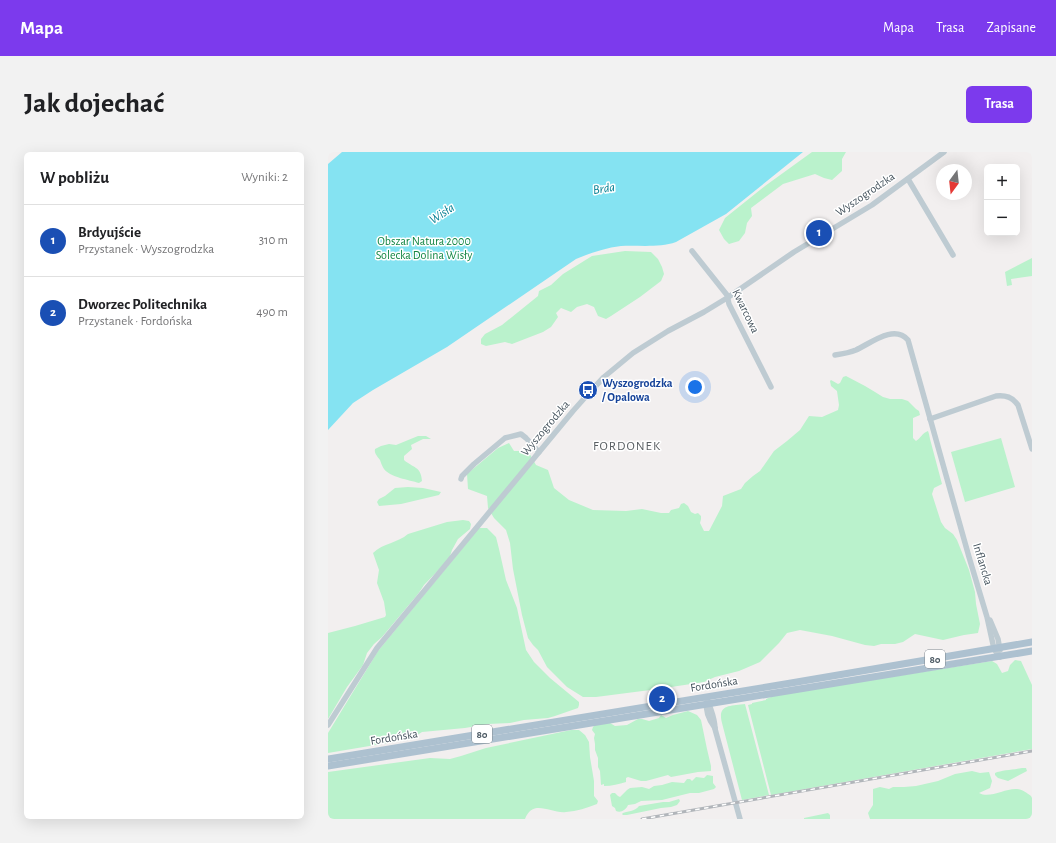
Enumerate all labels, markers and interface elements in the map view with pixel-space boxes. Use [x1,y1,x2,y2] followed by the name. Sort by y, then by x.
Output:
[20,19,63,38] text: Mapa
[883,21,914,35] text: Mapa
[936,21,964,35] text: Trasa
[986,21,1036,35] text: Zapisane
[966,86,1032,123] button: Trasa
[24,90,164,118] text: Jak dojechać
[936,164,972,200] north arrow
[984,164,1020,236] map controls
[984,164,1020,200] button: +
[40,169,109,186] text: W pobliżu
[833,170,898,219] street label: Wyszogrodzka
[241,171,288,184] text: Wyniki: 2
[592,181,616,197] water label: Brda
[984,200,1020,236] button: −
[427,201,457,227] water label: Wisła
[806,218,832,248] pin: 1
[78,225,141,240] text: Brdyujście
[51,234,55,247] text: 1
[259,234,288,247] text: 310 m
[376,235,472,262] park label: Obszar Natura 2000 Solecka Dolina Wisły
[78,243,214,256] text: Przystanek · Wyszogrodzka
[730,287,762,335] street label: Kwarcowa
[78,297,207,312] text: Dworzec Politechnika
[50,306,56,319] text: 2
[256,306,288,319] text: 490 m
[78,315,192,328] text: Przystanek · Fordońska
[601,377,673,403] place label: Wyszogrodzka / Opalowa
[685,377,705,397] your location
[577,379,599,401] bus stop icon: Wyszogrodzka / Opalowa
[518,398,573,459] street label: Wyszogrodzka
[593,440,661,453] district label: FORDONEK
[971,542,995,587] street label: Inflancka
[925,650,945,668] road number: 80
[689,674,739,694] street label: Fordońska
[649,684,675,714] pin: 2
[472,725,492,743] road number: 80
[369,727,419,747] street label: Fordońska

